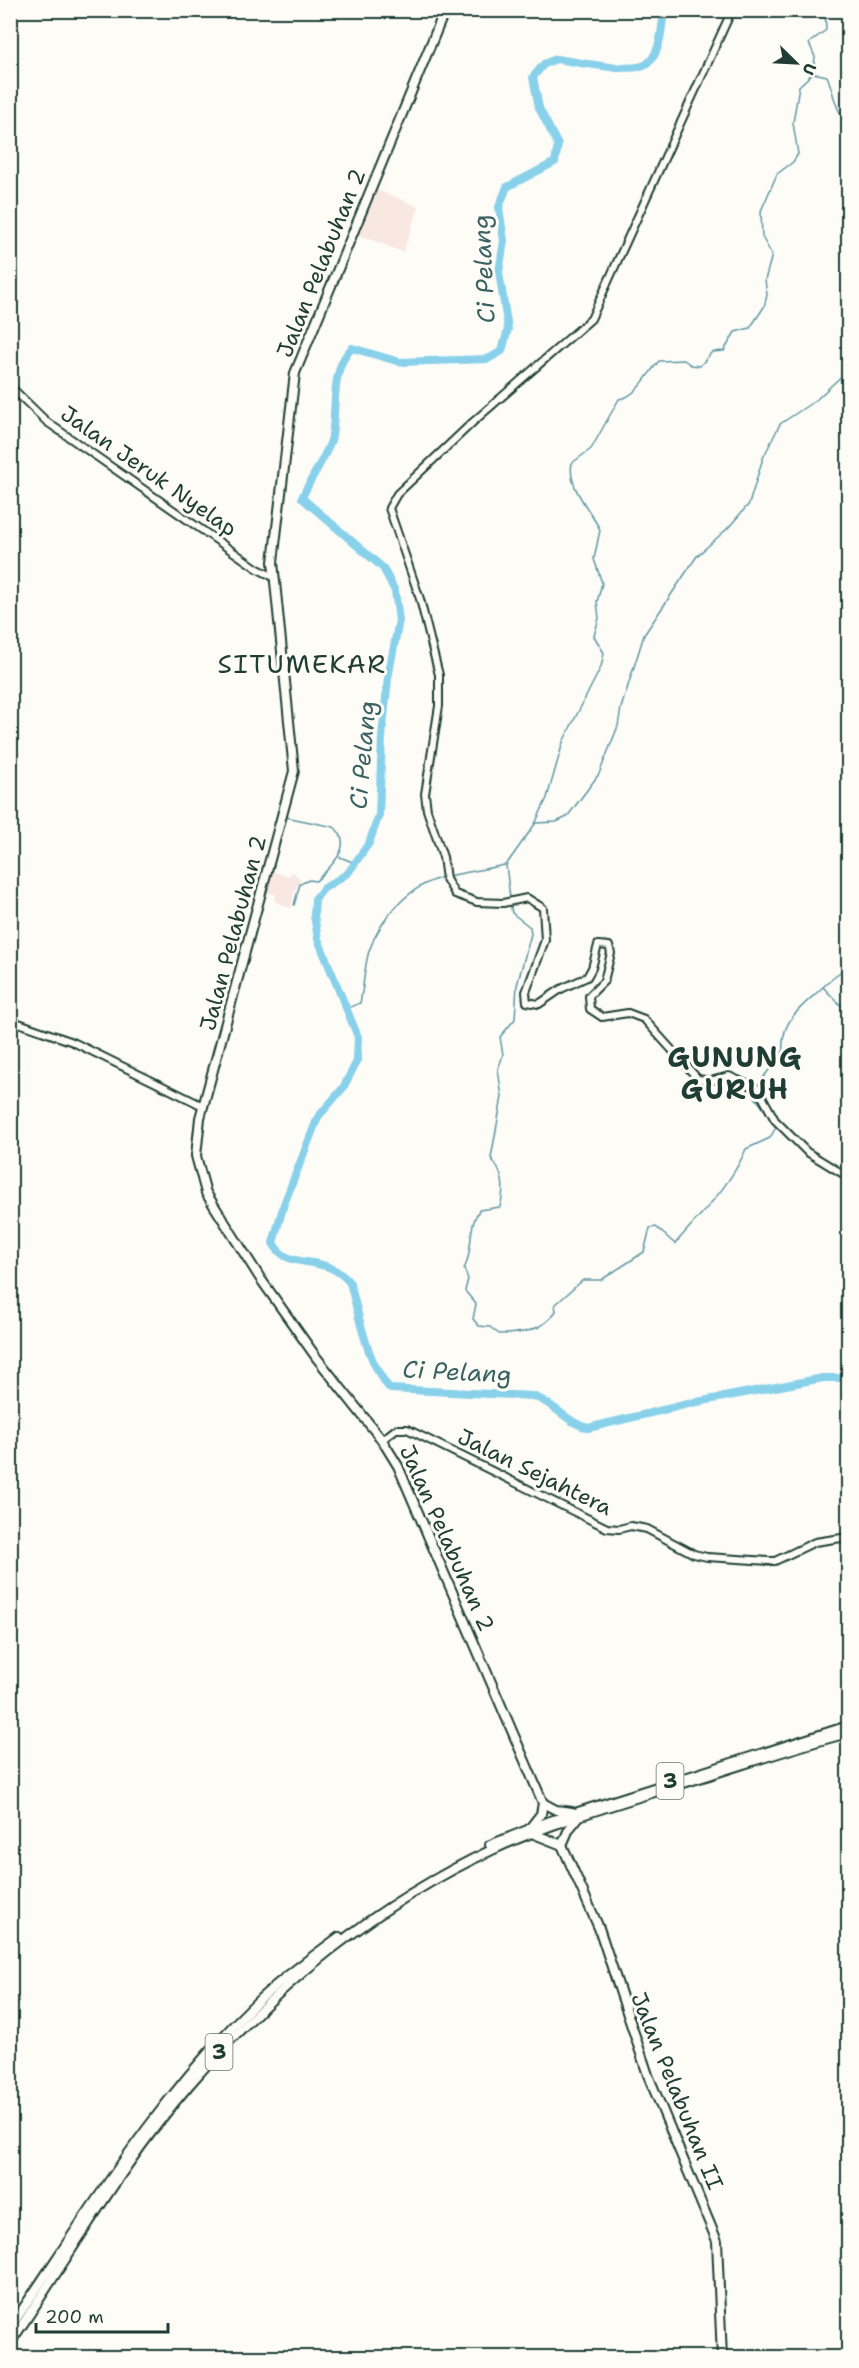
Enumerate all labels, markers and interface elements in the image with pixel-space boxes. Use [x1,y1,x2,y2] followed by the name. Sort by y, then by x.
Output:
[766,33,826,93] north arrow
[797,60,821,78] text: U
[270,164,372,362] street label: Jalan Pelabuhan 2
[465,214,503,324] water label: Ci Pelang
[55,399,243,543] street label: Jalan Jeruk Nyelap
[217,646,387,681] district label: SITUMEKAR
[342,699,384,811] water label: Ci Pelang
[193,832,273,1034] street label: Jalan Pelabuhan 2
[667,1038,803,1108] district label: GUNUNG GURUH
[402,1353,512,1391] water label: Ci Pelang
[453,1422,617,1522] street label: Jalan Sejahtera
[393,1440,501,1636] street label: Jalan Pelabuhan 2
[656,1763,684,1799] road number: 3
[624,1988,730,2194] street label: Jalan Pelabuhan II
[206,2034,232,2070] road number: 3
[36,2296,168,2334] scale bar
[45,2305,104,2329] text: 200 m

